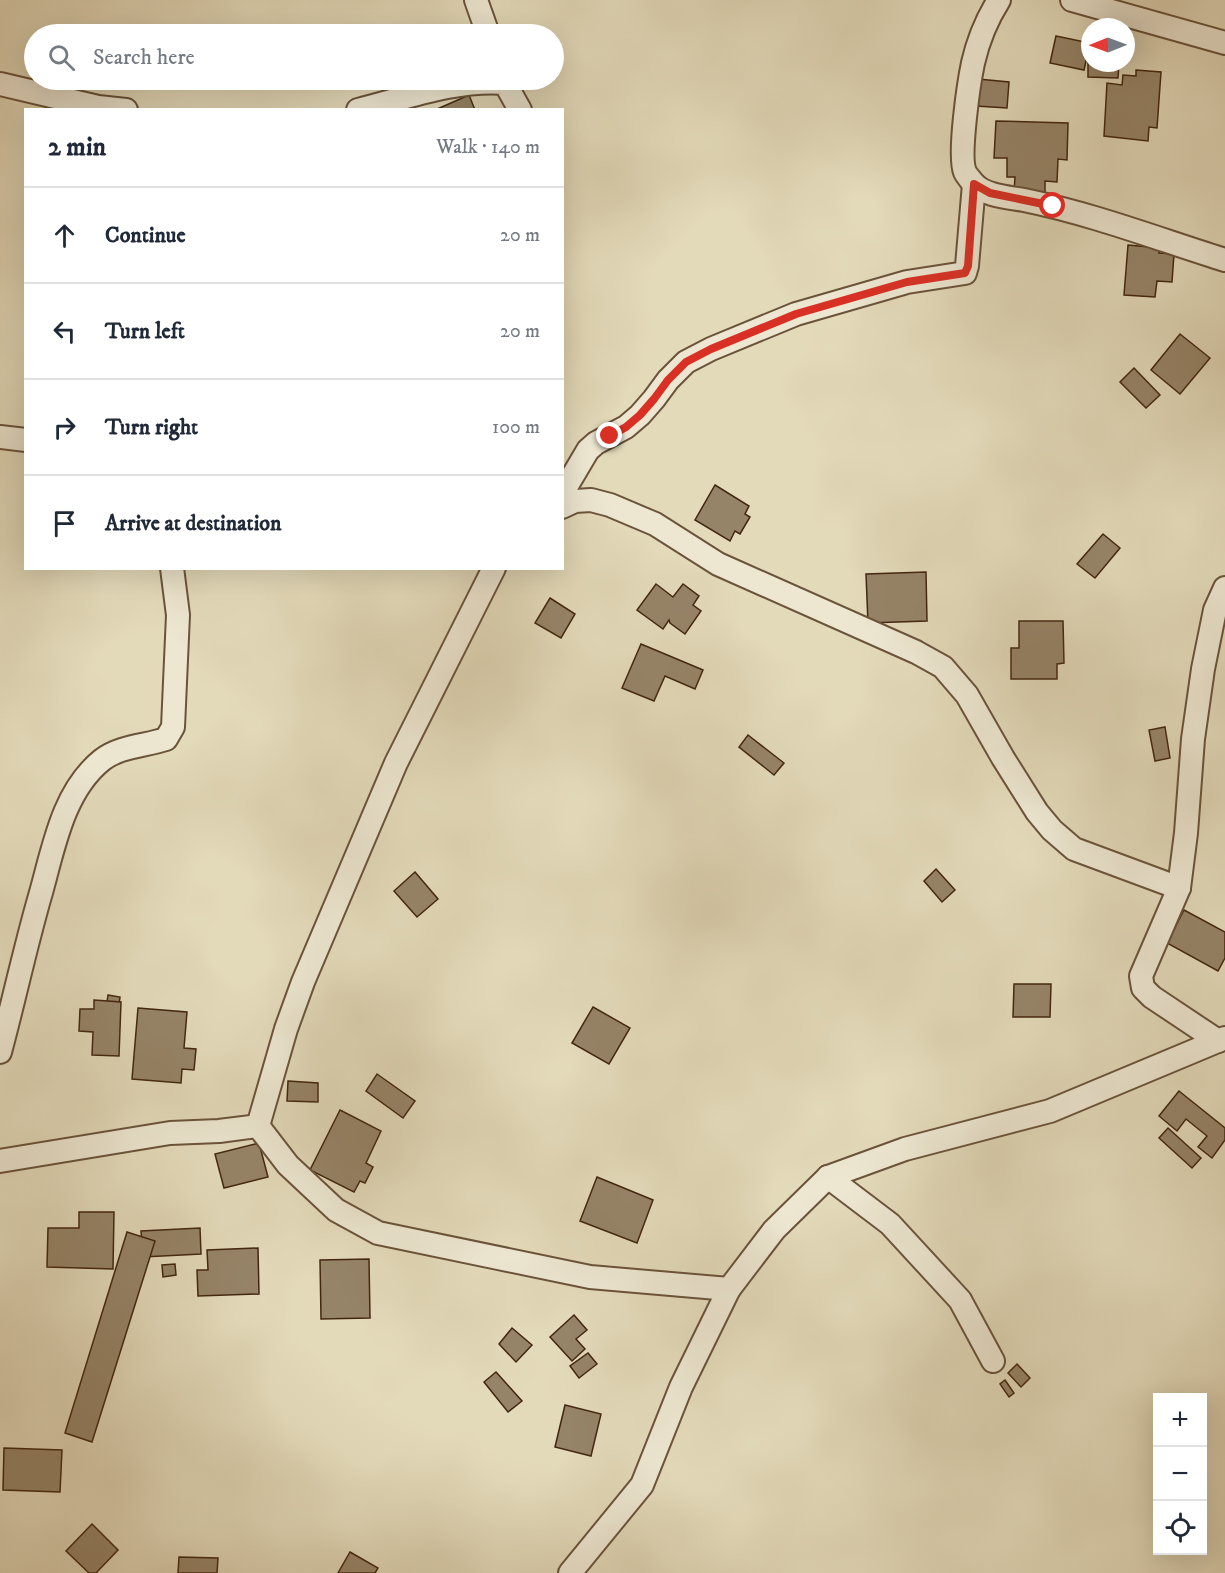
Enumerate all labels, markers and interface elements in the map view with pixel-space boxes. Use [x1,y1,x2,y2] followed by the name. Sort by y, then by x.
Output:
[1081,18,1135,72] north arrow
[24,24,564,90] search box
[45,41,78,74] icon: search
[93,44,195,71] text: Search here
[48,131,106,164] text: 2 min
[436,135,540,160] text: Walk · 140 m
[1039,192,1065,218] route start
[48,219,81,252] icon: ahead
[105,222,186,249] text: Continue
[500,223,540,248] text: 20 m
[48,315,81,348] icon: left
[105,318,185,345] text: Turn left
[500,319,540,344] text: 20 m
[48,411,81,444] icon: right
[105,414,198,441] text: Turn right
[492,415,540,440] text: 100 m
[596,422,622,448] route end
[48,507,81,540] icon: arrive
[105,510,282,537] text: Arrive at destination
[1153,1393,1207,1555] map controls
[1153,1393,1207,1447] button: +
[1153,1447,1207,1501] button: −
[1153,1501,1207,1555] button: locate

